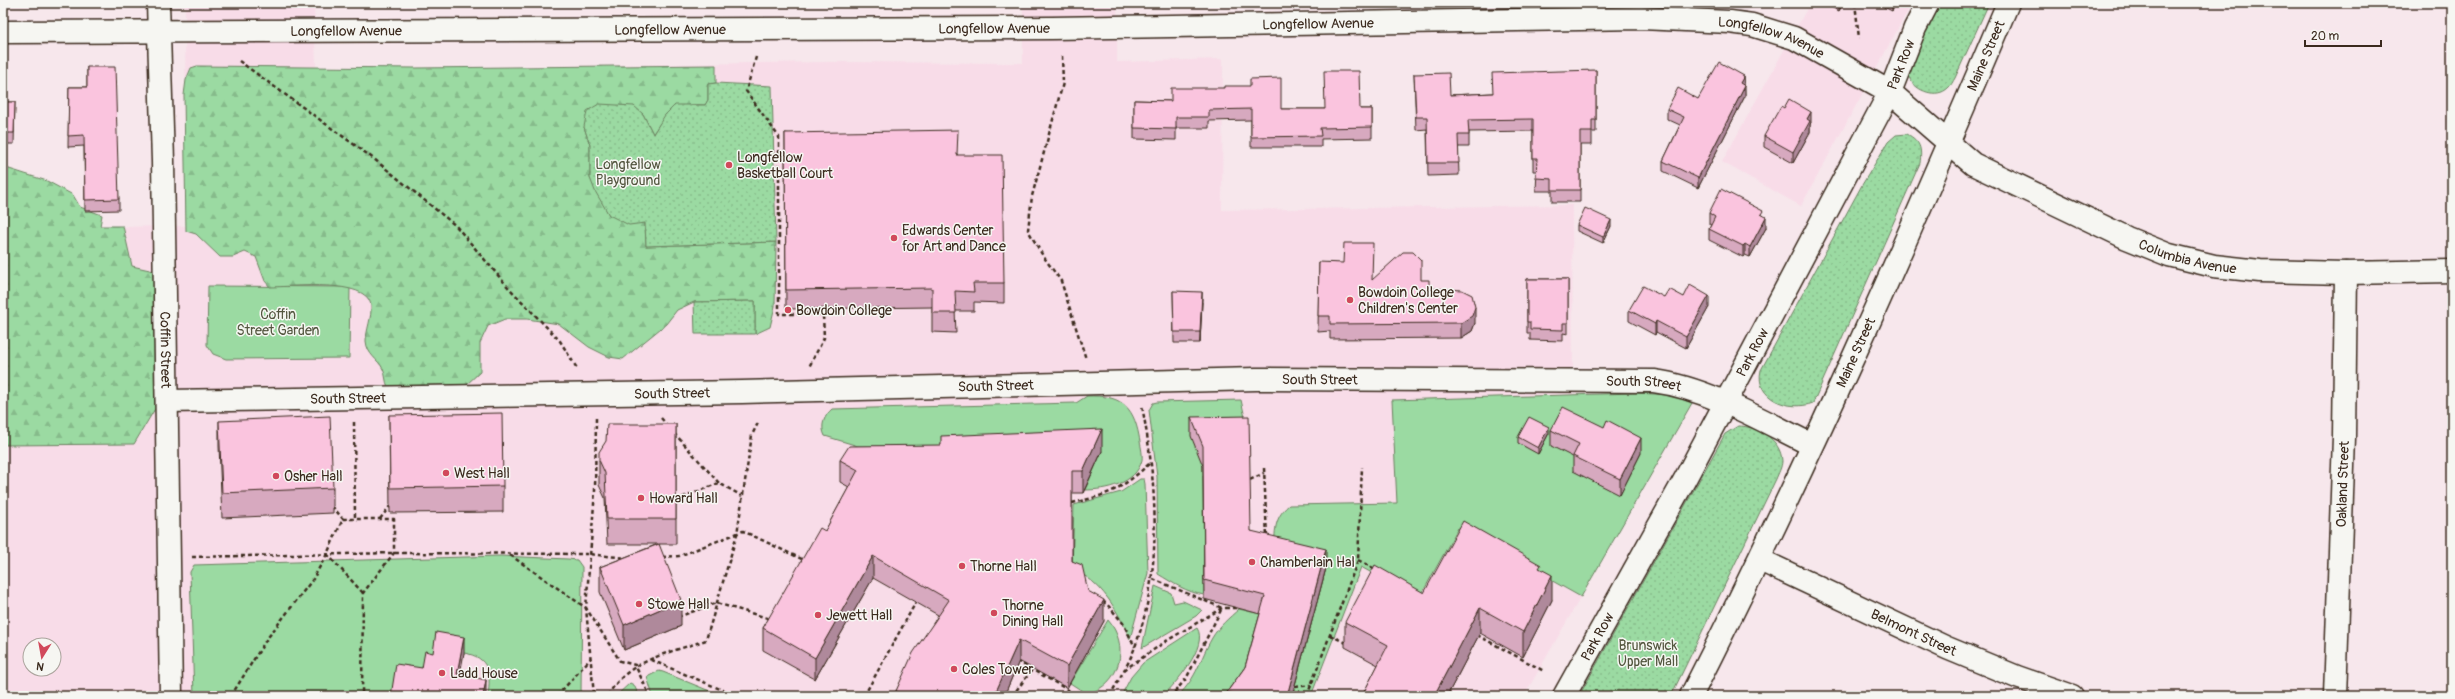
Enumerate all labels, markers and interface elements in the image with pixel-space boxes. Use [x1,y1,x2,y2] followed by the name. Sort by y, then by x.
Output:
[1718,13,1827,62] street label: Longfellow Avenue
[1262,15,1374,33] street label: Longfellow Avenue
[1964,18,2009,94] street label: Maine Street
[938,20,1050,37] street label: Longfellow Avenue
[614,21,726,39] street label: Longfellow Avenue
[290,22,402,40] street label: Longfellow Avenue
[2305,22,2381,48] scale bar
[2311,29,2340,44] text: 20 m
[1884,37,1919,92] street label: Park Row
[737,149,833,182] place label: Longfellow Basketball Court
[595,156,661,189] park label: Longfellow Playground
[724,160,734,170] marker: Longfellow Basketball Court
[902,222,1006,255] place label: Edwards Center for Art and Dance
[889,233,899,243] marker: Edwards Center for Art and Dance
[2136,236,2237,277] street label: Columbia Avenue
[1358,284,1458,317] place label: Bowdoin College Children's Center
[1345,295,1355,305] marker: Bowdoin College Children's Center
[796,302,892,319] place label: Bowdoin College
[783,305,793,315] marker: Bowdoin College
[236,306,320,339] park label: Coffin Street Garden
[156,311,174,389] street label: Coffin Street
[1833,315,1879,390] street label: Maine Street
[1733,325,1773,380] street label: Park Row
[1282,371,1358,389] street label: South Street
[1606,373,1684,395] street label: South Street
[958,377,1034,396] street label: South Street
[634,384,710,403] street label: South Street
[310,390,386,408] street label: South Street
[2333,440,2353,528] street label: Oakland Street
[454,465,510,482] place label: West Hall
[284,468,343,485] place label: Osher Hall
[441,468,451,478] marker: West Hall
[271,471,281,481] marker: Osher Hall
[649,490,718,507] place label: Howard Hall
[636,493,646,503] marker: Howard Hall
[1260,554,1355,571] place label: Chamberlain Hal
[1247,557,1257,567] marker: Chamberlain Hal
[970,558,1037,575] place label: Thorne Hall
[957,561,967,571] marker: Thorne Hall
[647,596,710,613] place label: Stowe Hall
[1002,597,1063,630] place label: Thorne Dining Hall
[634,599,644,609] marker: Stowe Hall
[1868,605,1959,660] street label: Belmont Street
[826,607,892,624] place label: Jewett Hall
[989,608,999,618] marker: Thorne Dining Hall
[1577,609,1618,664] street label: Park Row
[813,610,823,620] marker: Jewett Hall
[22,637,62,677] north arrow
[1618,637,1678,670] park label: Brunswick Upper Mall
[35,659,45,673] text: N
[962,661,1034,678] place label: Coles Tower
[949,664,959,674] marker: Coles Tower
[450,665,518,682] place label: Ladd House
[437,668,447,678] marker: Ladd House

